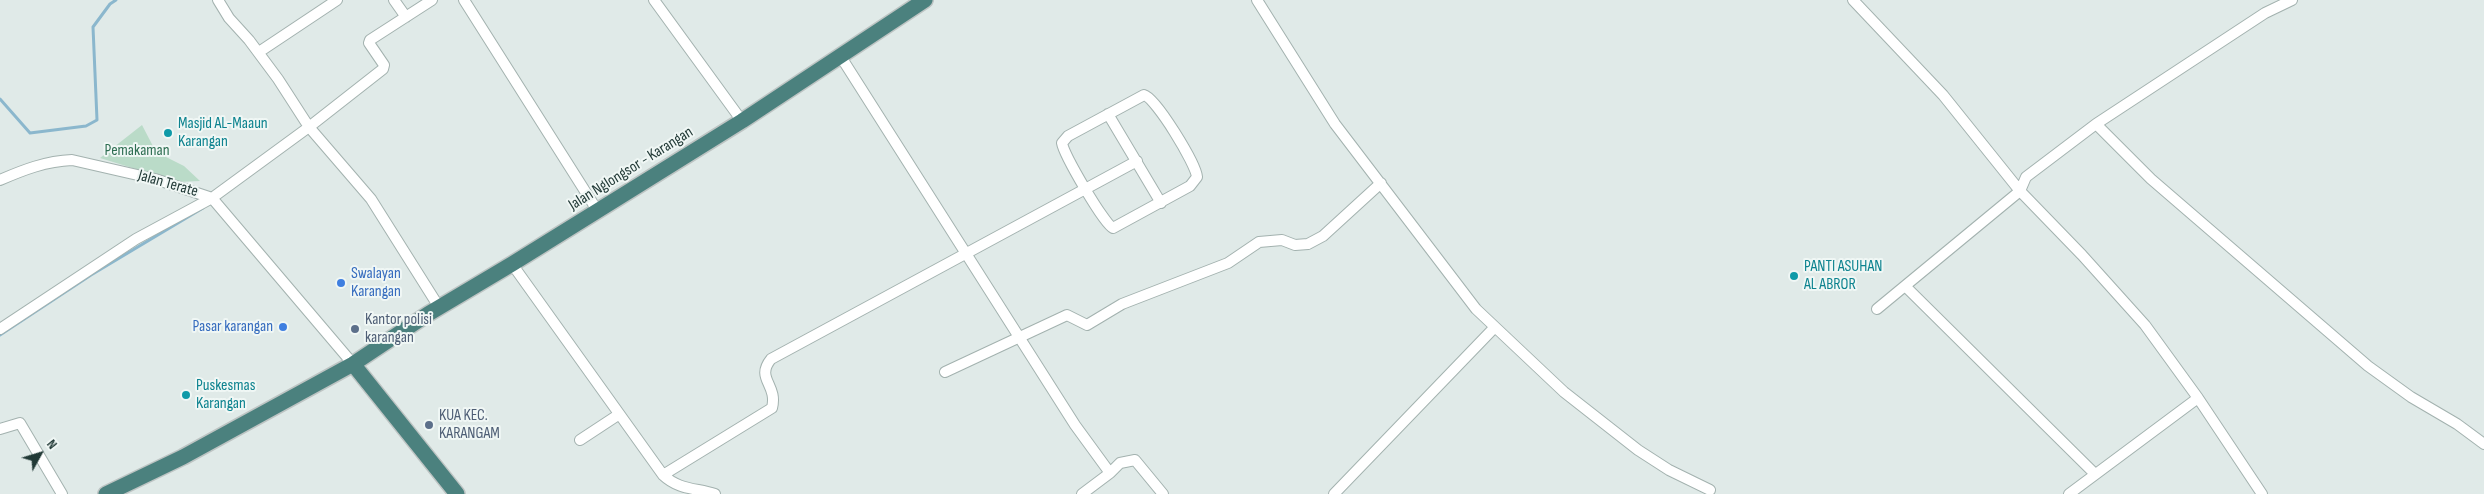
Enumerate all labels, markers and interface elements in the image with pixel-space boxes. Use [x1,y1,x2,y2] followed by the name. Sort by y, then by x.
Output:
[178,114,268,152] place label: Masjid AL-Maaun Karangan
[565,123,697,215] street label: Jalan Nglongsor - Karangan
[162,127,174,139] marker: Masjid AL-Maaun Karangan
[104,141,170,161] park label: Pemakaman
[136,166,200,202] street label: Jalan Terate
[1804,257,1882,295] place label: PANTI ASUHAN AL ABROR
[351,264,401,302] place label: Swalayan Karangan
[1788,270,1800,282] marker: PANTI ASUHAN AL ABROR
[335,277,347,289] marker: Swalayan Karangan
[365,310,432,348] place label: Kantor polisi karangan
[193,317,273,337] place label: Pasar karangan
[277,321,289,333] marker: Pasar karangan
[349,323,361,335] marker: Kantor polisi karangan
[196,376,255,414] place label: Puskesmas Karangan
[180,389,192,401] marker: Puskesmas Karangan
[439,406,500,444] place label: KUA KEC. KARANGAM
[423,419,435,431] marker: KUA KEC. KARANGAM
[15,429,65,479] north arrow
[43,436,61,452] text: N

